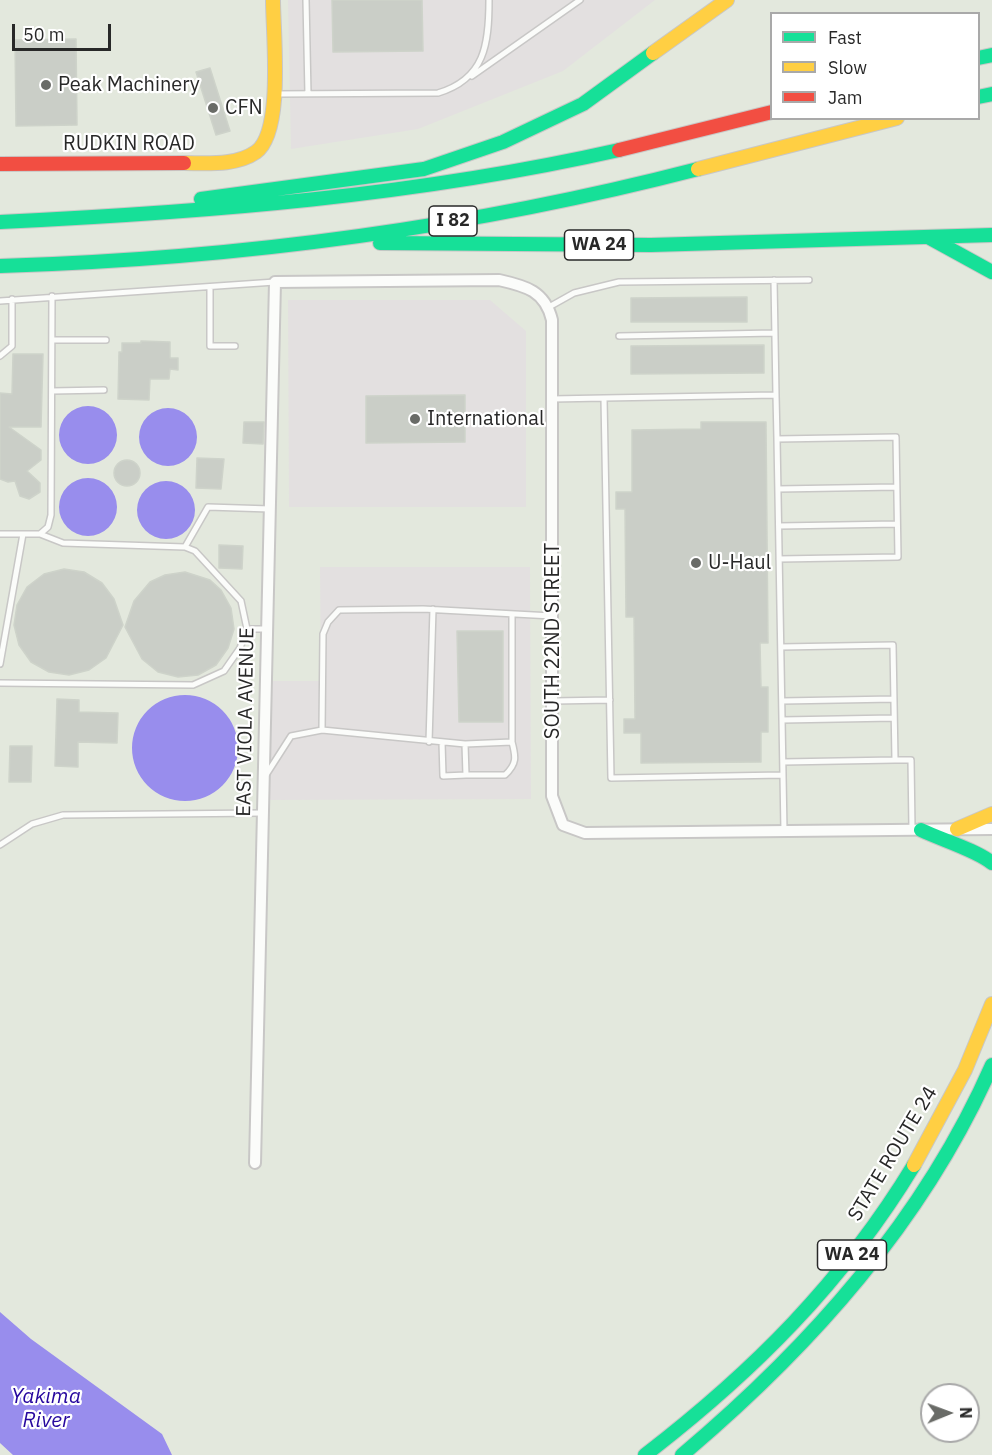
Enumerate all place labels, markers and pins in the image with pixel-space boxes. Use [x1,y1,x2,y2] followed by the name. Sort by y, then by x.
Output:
[58,73,200,97] place label: Peak Machinery
[39,78,53,92] marker: Peak Machinery
[225,96,263,120] place label: CFN
[206,101,220,115] marker: CFN
[427,407,544,431] place label: International
[408,412,422,426] marker: International
[708,551,771,575] place label: U-Haul
[689,556,703,570] marker: U-Haul

